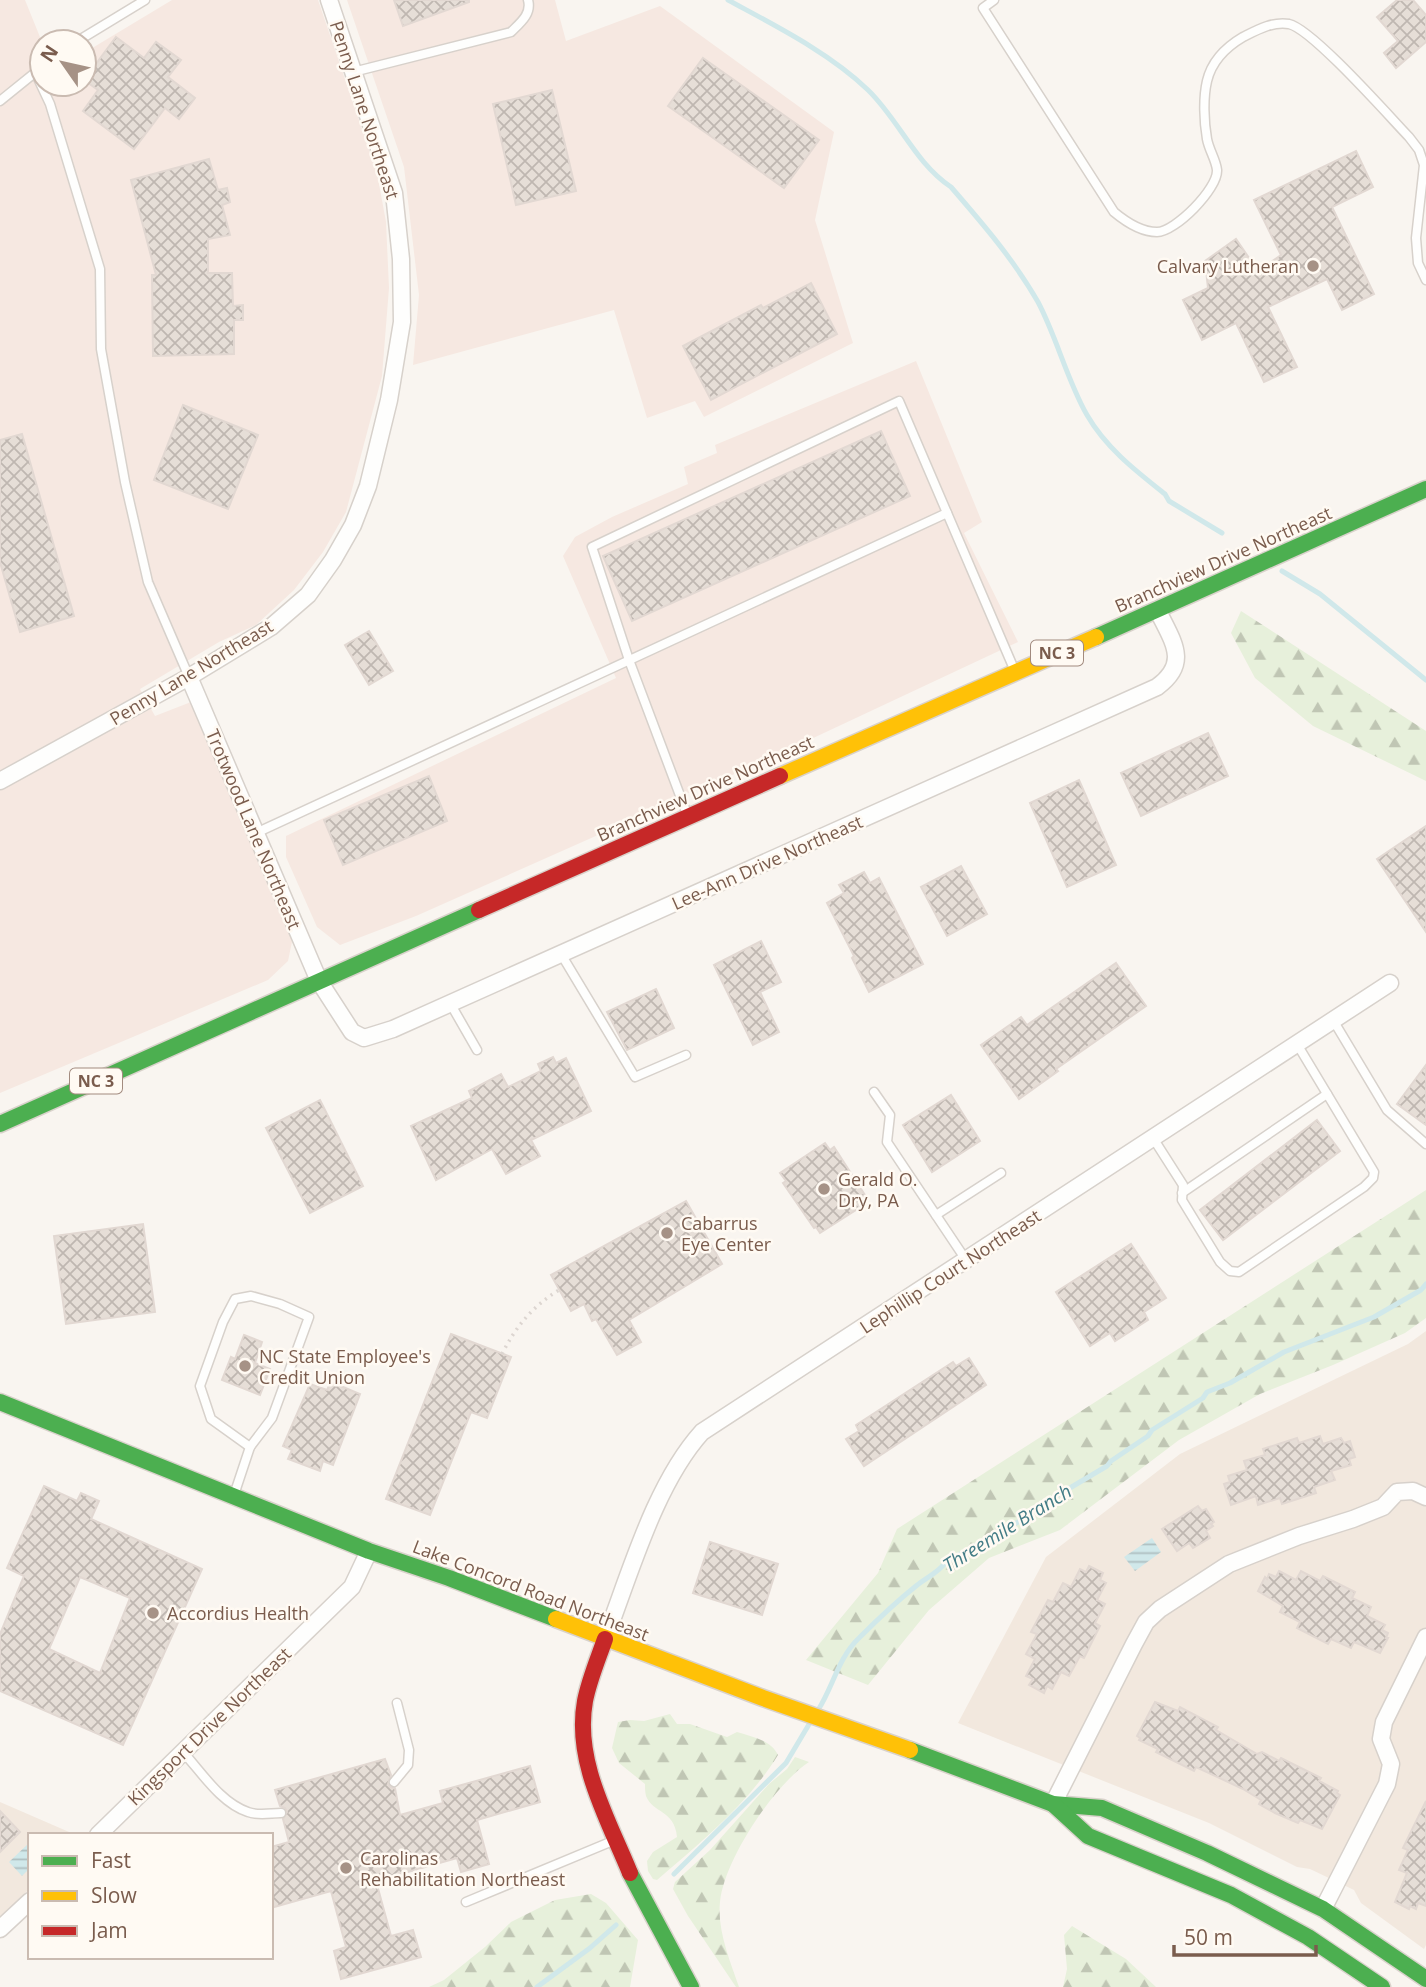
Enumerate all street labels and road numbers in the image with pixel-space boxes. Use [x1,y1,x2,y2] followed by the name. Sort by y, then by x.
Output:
[325,18,405,202] street label: Penny Lane Northeast
[1111,500,1335,618] street label: Branchview Drive Northeast
[105,614,277,730] street label: Penny Lane Northeast
[1031,640,1083,666] road number: NC 3
[201,725,307,933] street label: Trotwood Lane Northeast
[593,729,817,847] street label: Branchview Drive Northeast
[668,809,866,915] street label: Lee-Ann Drive Northeast
[70,1068,122,1093] road number: NC 3
[855,1203,1045,1339] street label: Lephillip Court Northeast
[409,1534,653,1646] street label: Lake Concord Road Northeast
[122,1642,296,1810] street label: Kingsport Drive Northeast

